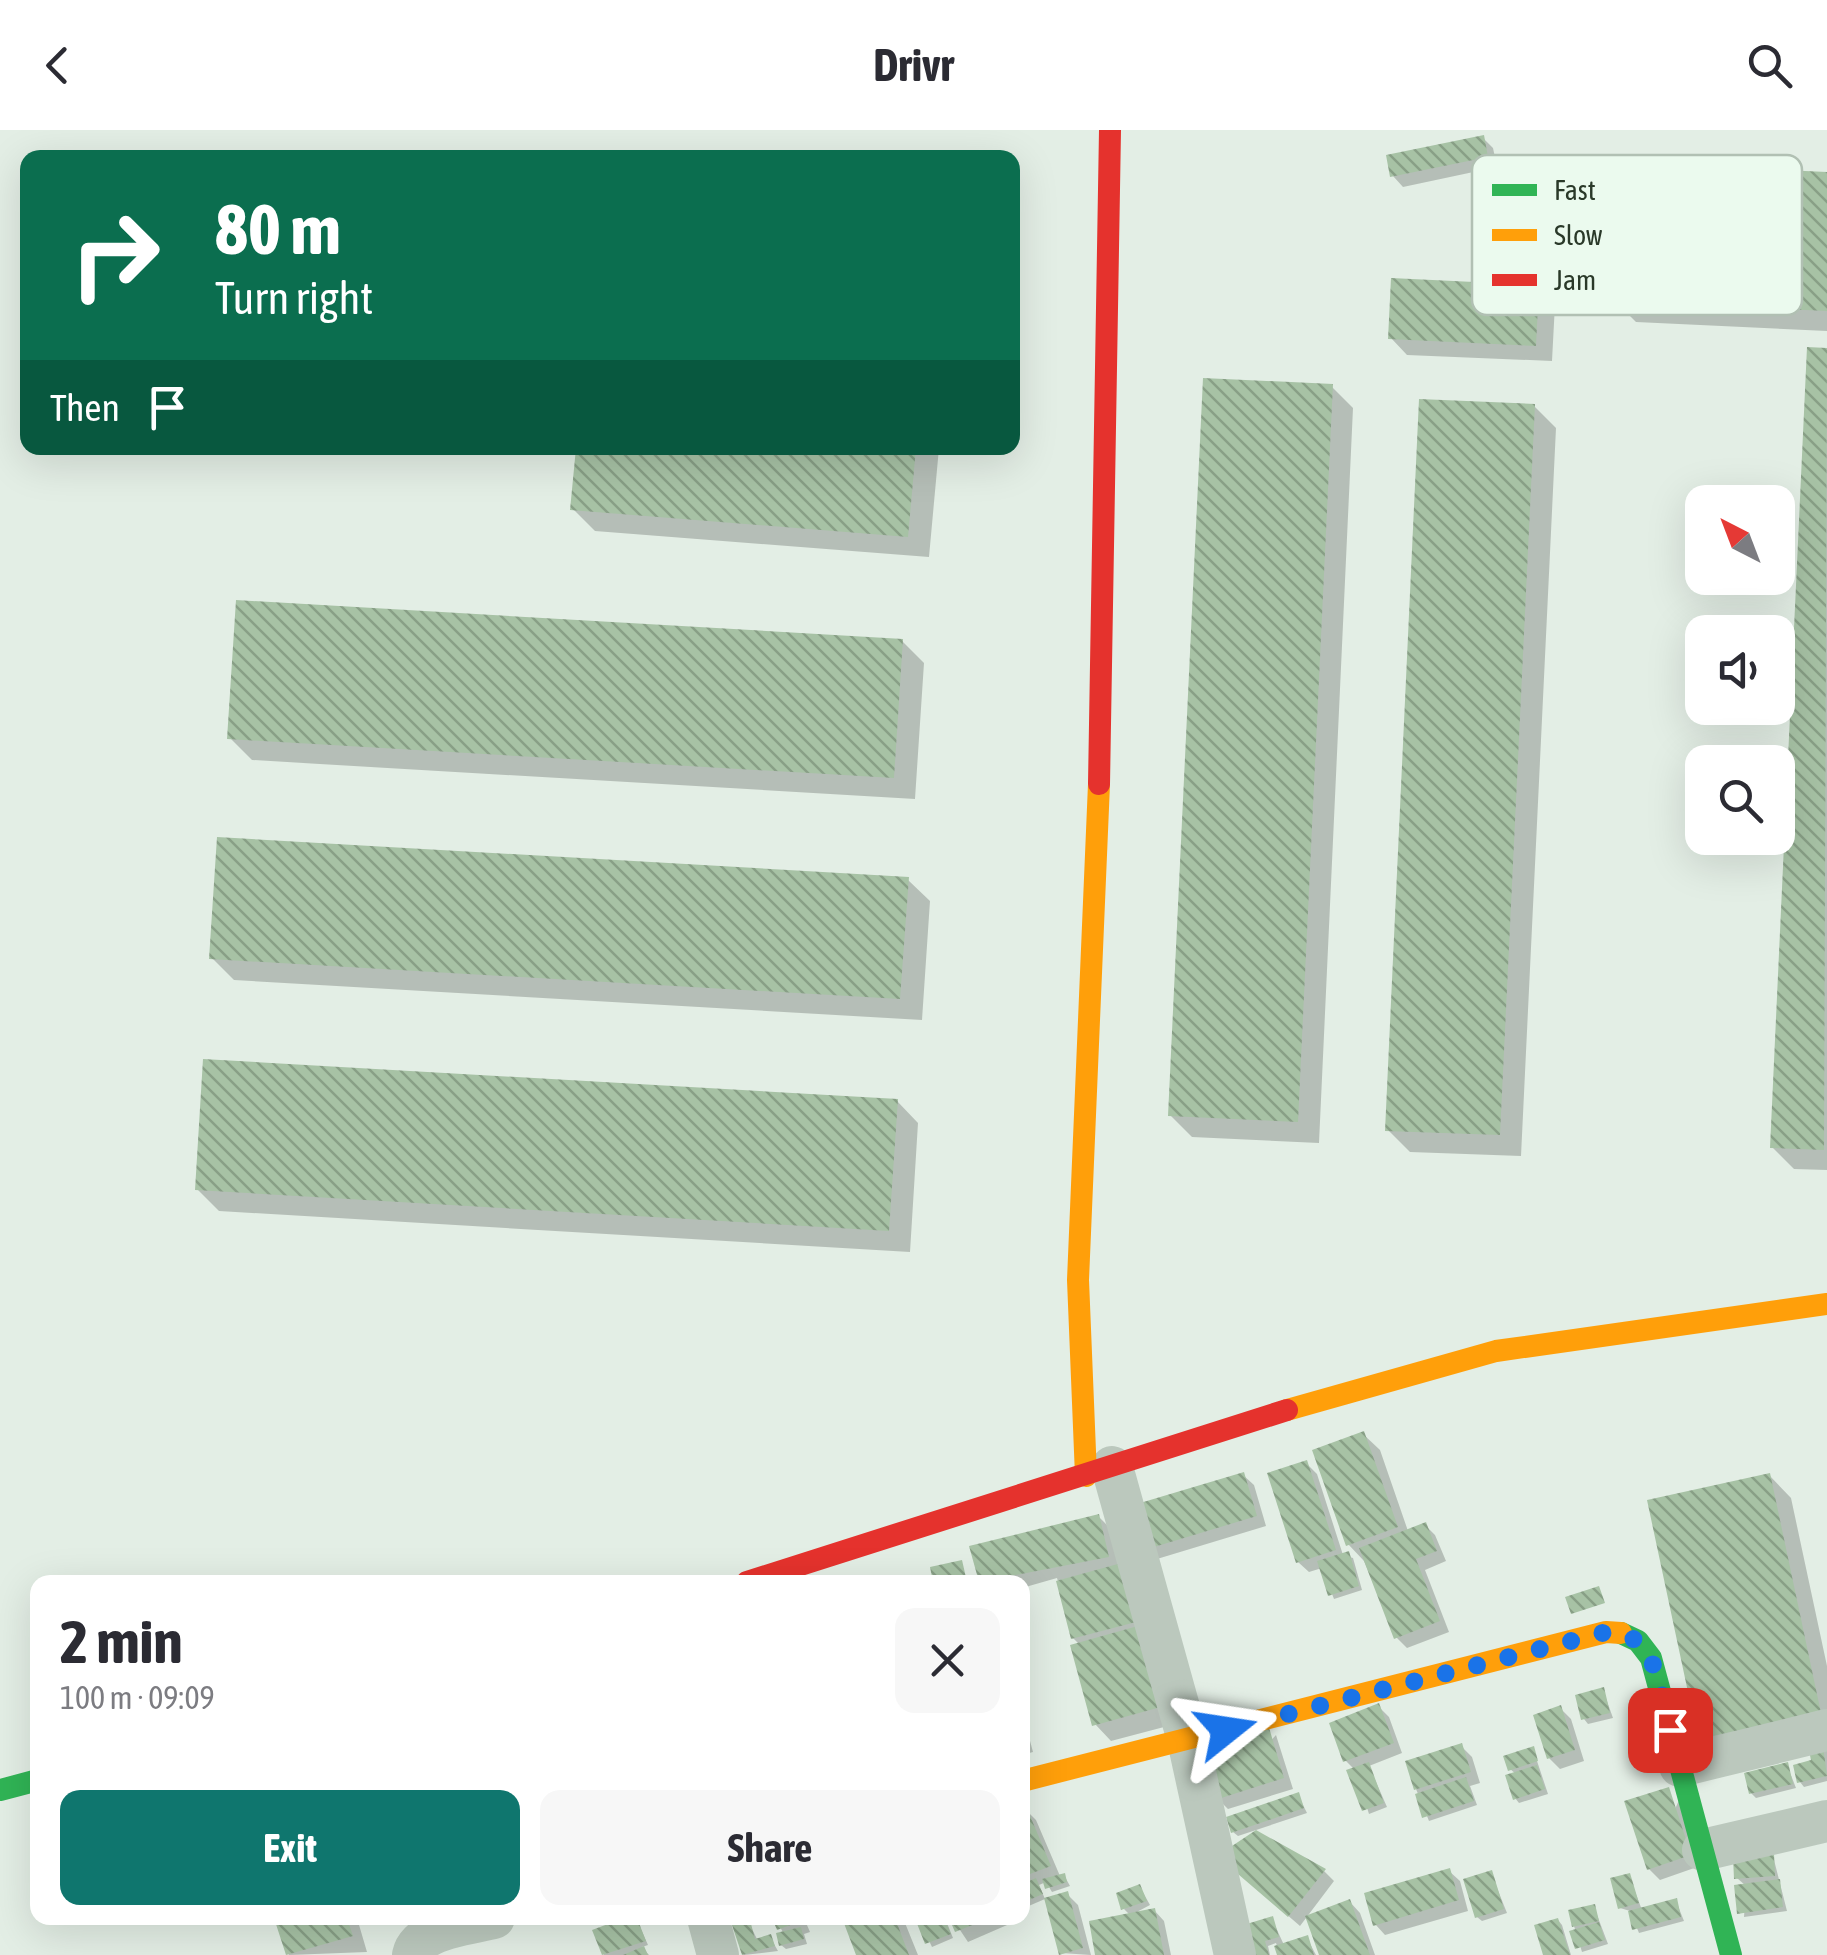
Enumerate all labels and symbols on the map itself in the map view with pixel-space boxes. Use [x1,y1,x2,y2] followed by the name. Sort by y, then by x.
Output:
[1472,155,1802,315] legend
[1554,174,1596,206] text: Fast
[1554,219,1603,251] text: Slow
[1554,264,1596,296] text: Jam
[1685,485,1795,595] north arrow
[1174,1678,1278,1782] position arrow
[1628,1688,1713,1773] pin

